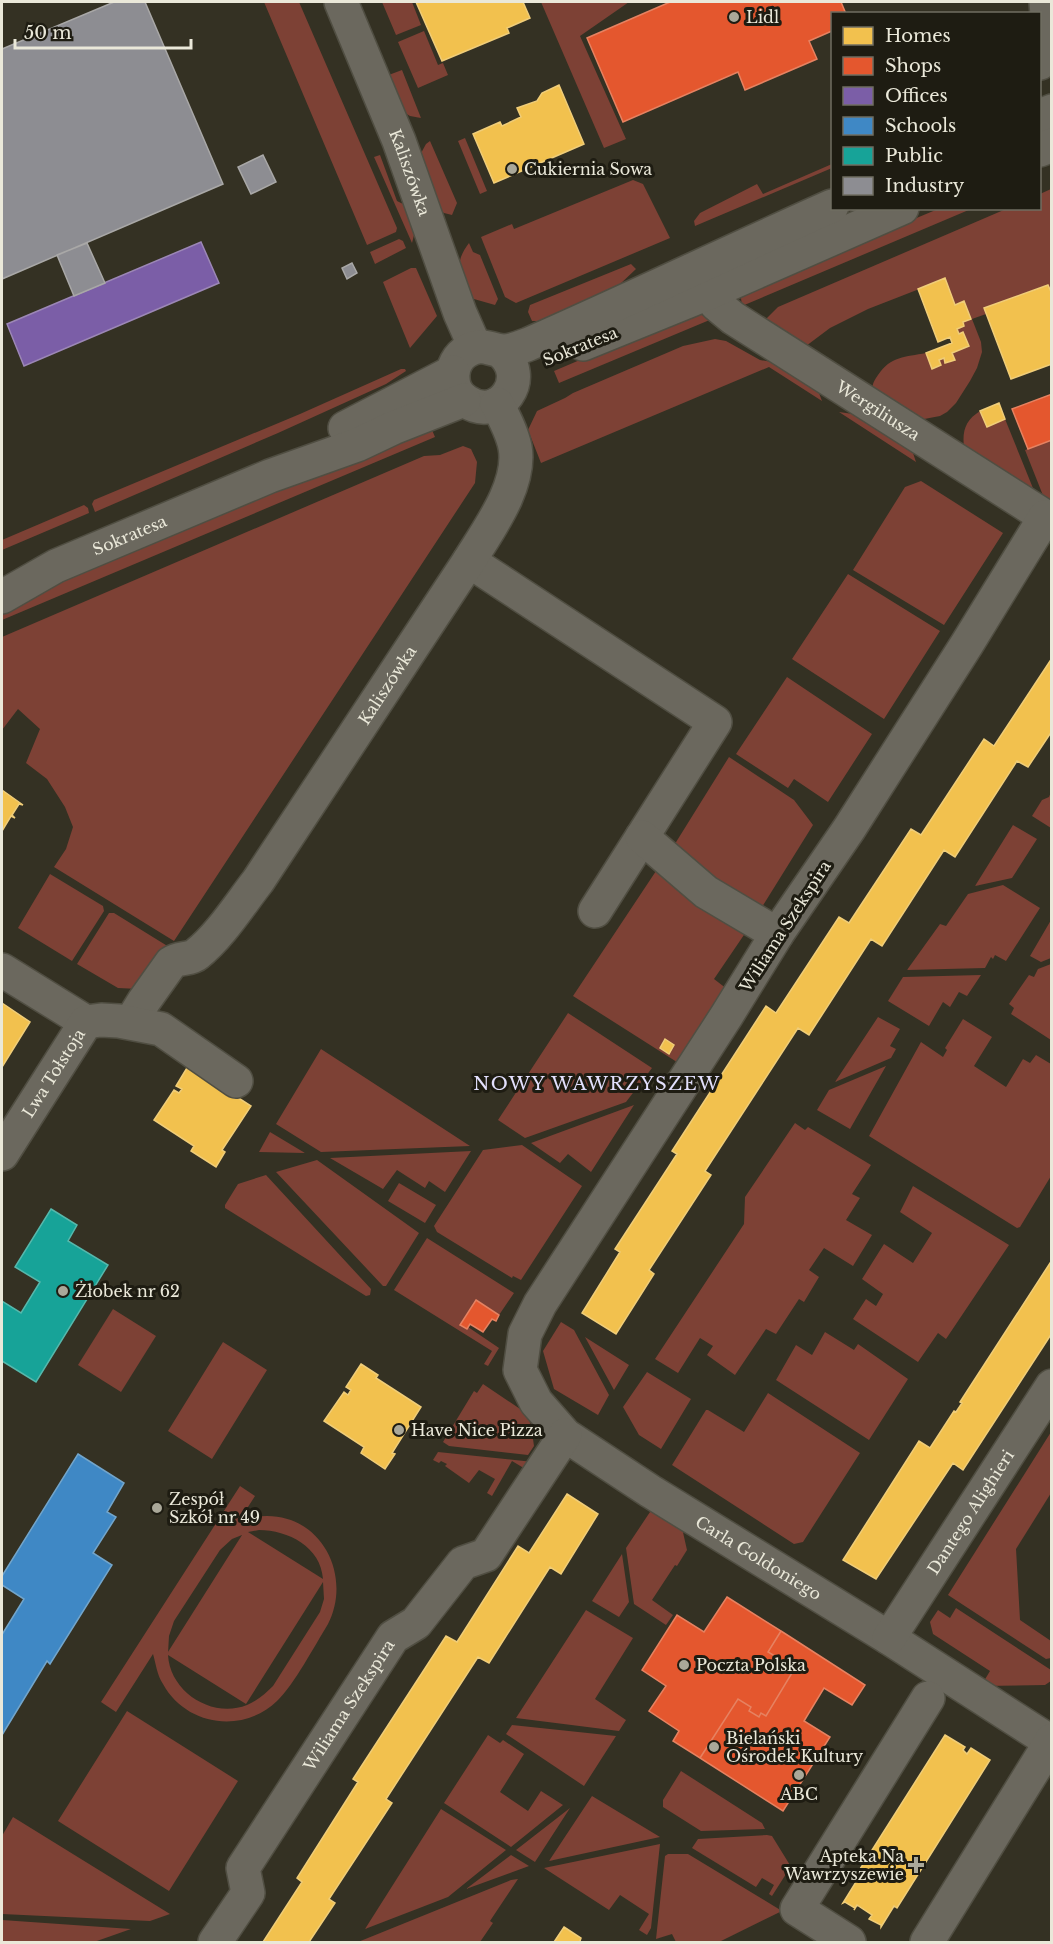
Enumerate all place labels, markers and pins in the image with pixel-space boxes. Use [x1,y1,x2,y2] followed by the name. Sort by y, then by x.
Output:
[746,7,779,27] place label: Lidl
[727,10,741,24] marker: Lidl
[524,159,652,179] place label: Cukiernia Sowa
[505,162,519,176] marker: Cukiernia Sowa
[75,1281,180,1301] place label: Żłobek nr 62
[56,1284,70,1298] marker: Żłobek nr 62
[411,1420,543,1440] place label: Have Nice Pizza
[392,1423,406,1437] marker: Have Nice Pizza
[169,1489,260,1527] place label: Zespół Szkół nr 49
[150,1501,164,1515] marker: Zespół Szkół nr 49
[696,1655,806,1675] place label: Poczta Polska
[677,1658,691,1672] marker: Poczta Polska
[726,1728,864,1766] place label: Bielański Ośrodek Kultury
[707,1740,721,1754] marker: Bielański Ośrodek Kultury
[792,1768,806,1782] marker: ABC
[779,1784,818,1804] place label: ABC
[783,1846,904,1884] place label: Apteka Na Wawrzyszewie
[909,1858,923,1872] marker: Apteka Na Wawrzyszewie

